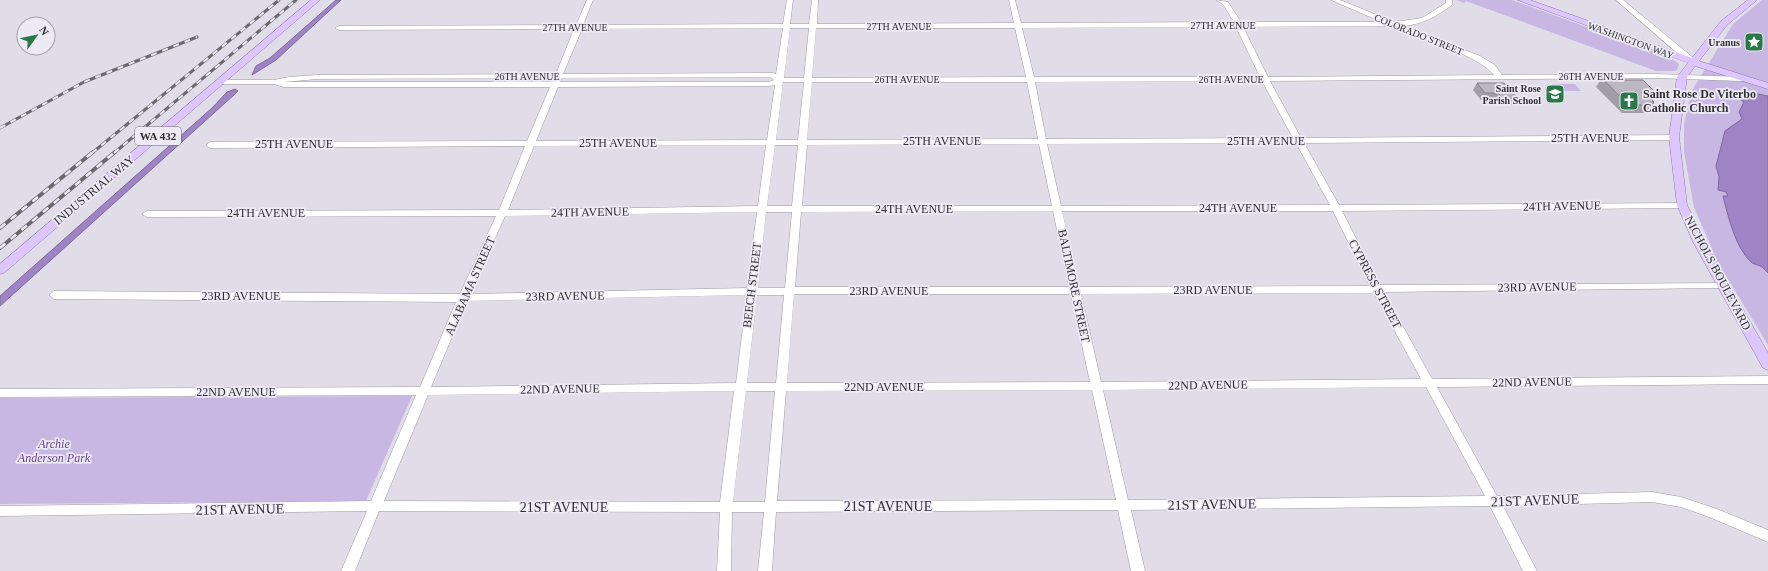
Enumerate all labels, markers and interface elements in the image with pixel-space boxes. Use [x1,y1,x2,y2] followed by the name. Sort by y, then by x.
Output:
[1373,12,1465,57] street label: COLORADO STREET
[16,16,56,56] north arrow
[1190,20,1256,31] street label: 27TH AVENUE
[1586,20,1675,61] street label: WASHINGTON WAY
[866,21,932,32] street label: 27TH AVENUE
[542,22,608,33] street label: 27TH AVENUE
[37,24,52,37] text: N
[1743,31,1765,53] place icon: Uranus
[1708,37,1740,48] place label: Uranus
[494,71,560,82] street label: 26TH AVENUE
[1558,71,1624,82] street label: 26TH AVENUE
[874,74,940,85] street label: 26TH AVENUE
[1198,74,1264,85] street label: 26TH AVENUE
[1482,83,1542,106] place label: Saint Rose Parish School
[1544,83,1566,105] school or university icon: Saint Rose Parish School
[1643,87,1756,115] place label: Saint Rose De Viterbo Catholic Church
[1618,90,1640,112] church icon: Saint Rose De Viterbo Catholic Church
[135,127,181,145] road number: WA 432
[1551,131,1629,145] street label: 25TH AVENUE
[903,134,981,148] street label: 25TH AVENUE
[1227,134,1305,148] street label: 25TH AVENUE
[579,136,657,150] street label: 25TH AVENUE
[255,137,333,151] street label: 25TH AVENUE
[51,152,137,228] street label: INDUSTRIAL WAY
[1523,198,1601,214] street label: 24TH AVENUE
[1199,201,1277,215] street label: 24TH AVENUE
[875,202,953,216] street label: 24TH AVENUE
[551,204,629,220] street label: 24TH AVENUE
[227,206,305,220] street label: 24TH AVENUE
[1682,213,1754,333] street label: NICHOLS BOULEVARD
[1055,228,1093,345] street label: BALTIMORE STREET
[442,234,498,338] street label: ALABAMA STREET
[1346,237,1405,332] street label: CYPRESS STREET
[740,241,764,329] street label: BEECH STREET
[1497,279,1577,295] street label: 23RD AVENUE
[1174,283,1252,297] street label: 23RD AVENUE
[850,284,928,298] street label: 23RD AVENUE
[525,288,605,304] street label: 23RD AVENUE
[202,289,280,303] street label: 23RD AVENUE
[1492,374,1572,390] street label: 22ND AVENUE
[1168,377,1248,393] street label: 22ND AVENUE
[844,380,924,394] street label: 22ND AVENUE
[520,381,600,397] street label: 22ND AVENUE
[196,385,276,399] street label: 22ND AVENUE
[17,437,91,465] park label: Archie Anderson Park
[1491,491,1580,510] street label: 21ST AVENUE
[1168,496,1256,513] street label: 21ST AVENUE
[844,499,932,514] street label: 21ST AVENUE
[520,500,608,515] street label: 21ST AVENUE
[196,501,284,518] street label: 21ST AVENUE

